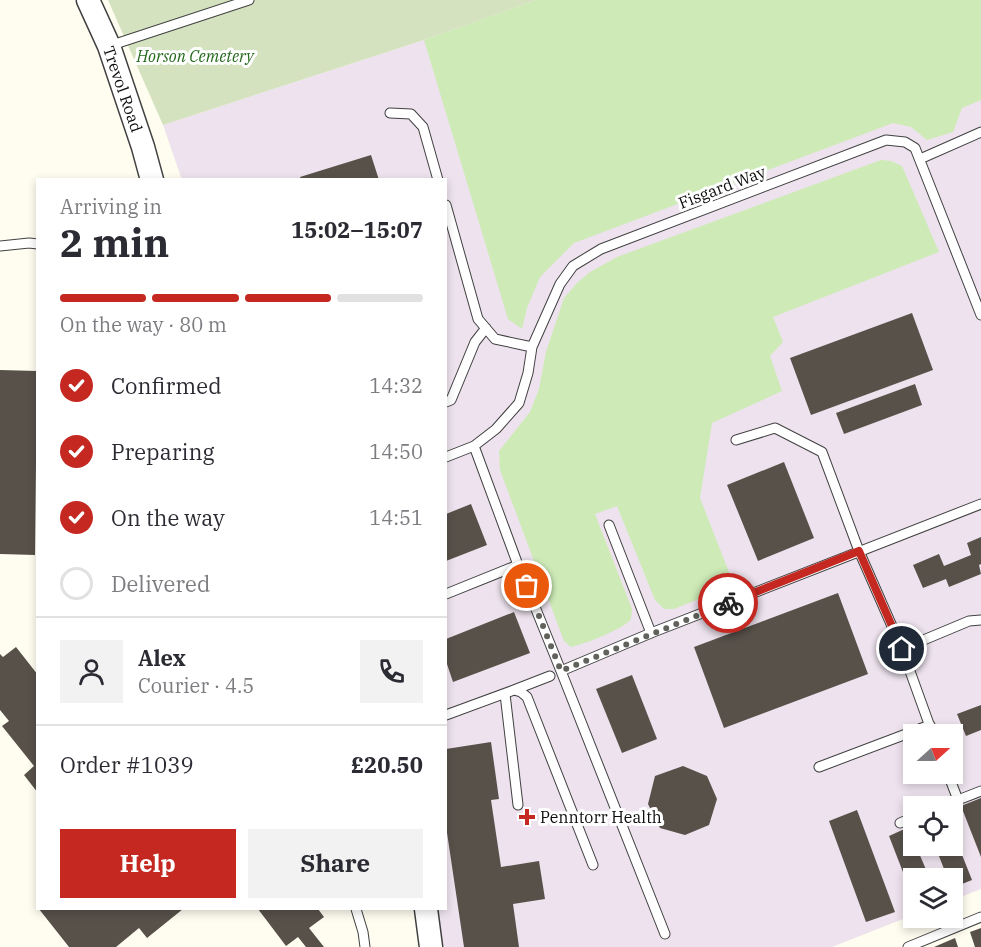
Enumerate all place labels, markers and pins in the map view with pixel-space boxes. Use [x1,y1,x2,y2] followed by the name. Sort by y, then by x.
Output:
[501,560,552,611] pin
[876,623,927,674] pin
[540,807,662,827] place label: Penntorr Health
[518,808,536,826] marker: Penntorr Health

